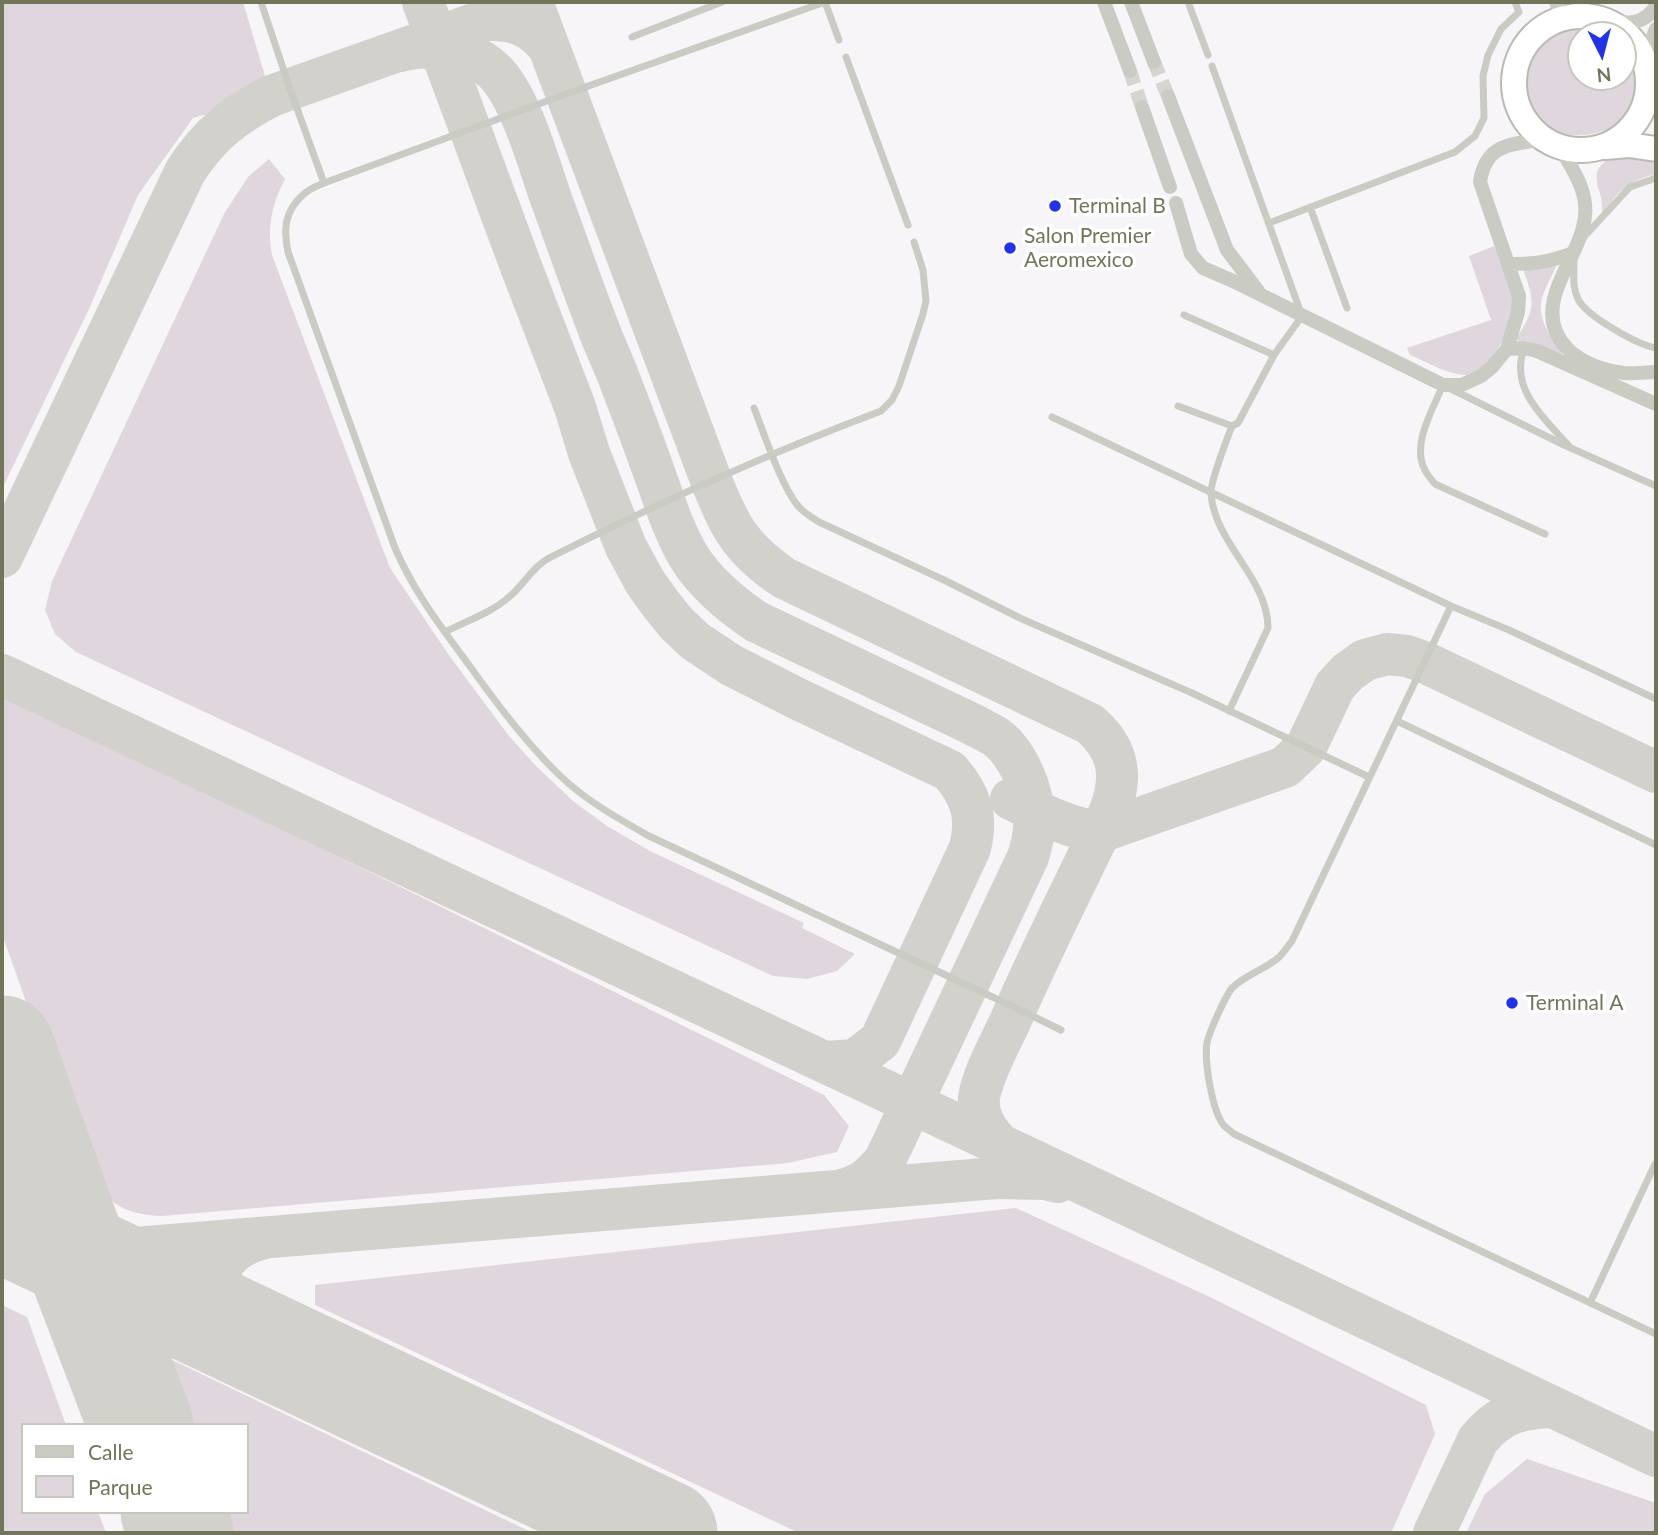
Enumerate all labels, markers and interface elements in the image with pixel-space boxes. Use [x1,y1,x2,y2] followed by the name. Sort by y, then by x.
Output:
[1567,21,1637,91] north arrow
[1596,63,1613,88] text: N
[1069,193,1166,219] place label: Terminal B
[1047,198,1063,214] marker: Terminal B
[1024,223,1151,273] place label: Salon Premier Aeromexico
[1002,240,1018,256] marker: Salon Premier Aeromexico
[1526,990,1624,1016] place label: Terminal A
[1504,995,1520,1011] marker: Terminal A
[21,1423,248,1514] legend
[88,1439,133,1464] text: Calle
[88,1474,153,1499] text: Parque

